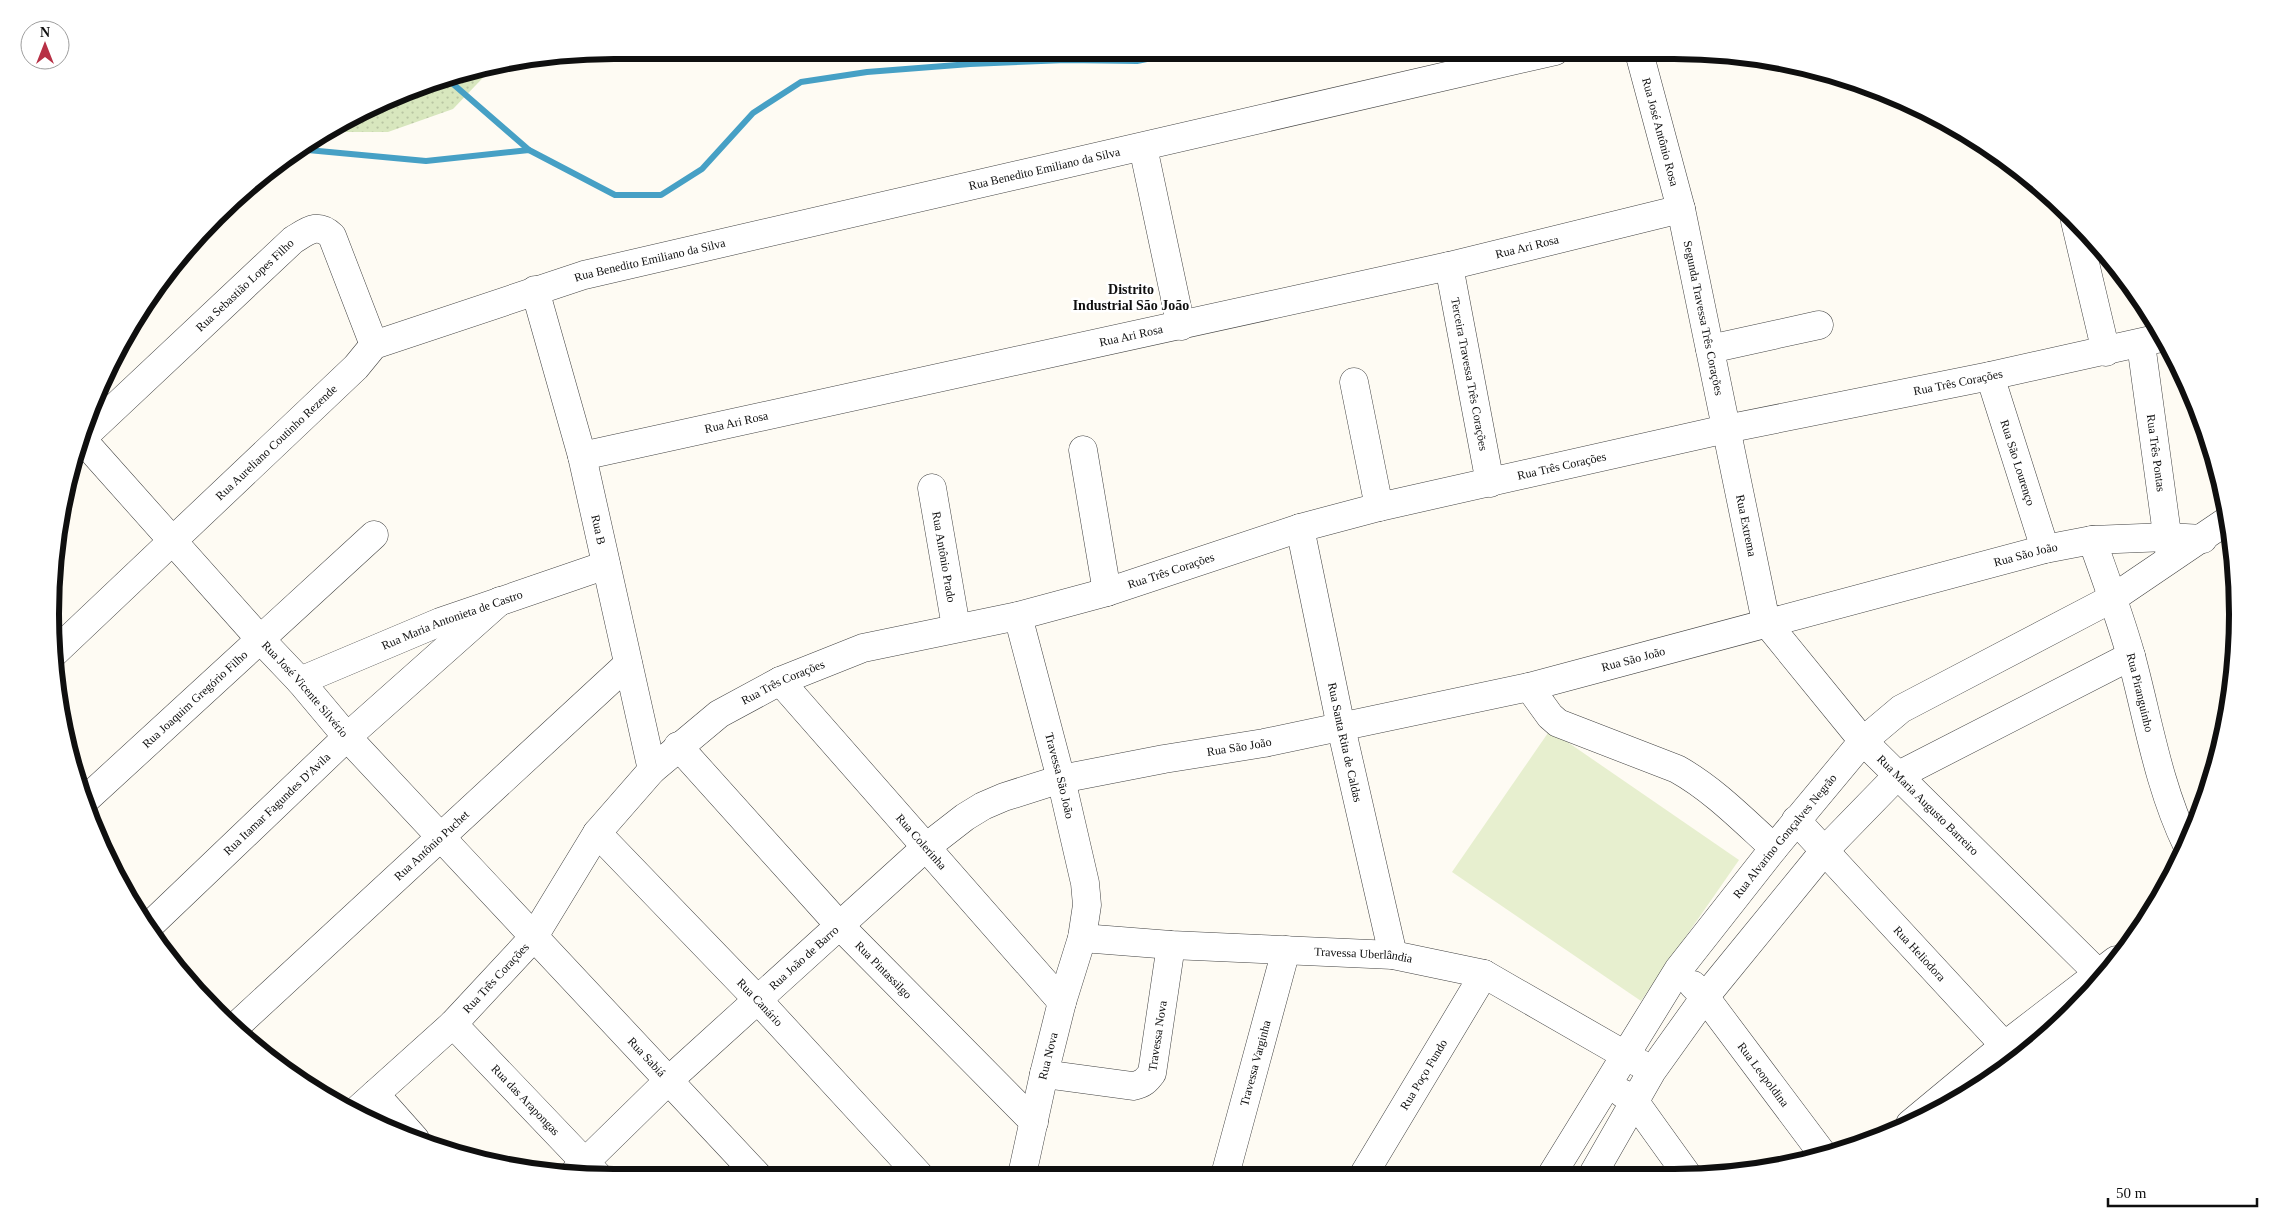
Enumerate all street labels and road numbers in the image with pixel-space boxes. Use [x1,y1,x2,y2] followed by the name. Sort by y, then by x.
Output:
[1639,76,1682,188] street label: Rua José Antônio Rosa
[967,144,1122,193] street label: Rua Benedito Emiliano da Silva
[1494,232,1561,261] street label: Rua Ari Rosa
[572,235,727,285] street label: Rua Benedito Emiliano da Silva
[193,236,297,334] street label: Rua Sebastião Lopes Filho
[1681,239,1726,397] street label: Segunda Travessa Três Corações
[1448,296,1491,452] street label: Terceira Travessa Três Corações
[1098,322,1165,349] street label: Rua Ari Rosa
[1912,366,2004,398] street label: Rua Três Corações
[213,382,340,503] street label: Rua Aureliano Coutinho Rezende
[703,408,770,436] street label: Rua Ari Rosa
[2144,413,2168,493] street label: Rua Três Pontas
[1997,418,2038,507] street label: Rua São Lourenço
[1516,449,1608,483] street label: Rua Três Corações
[1733,493,1759,559] street label: Rua Extrema
[929,510,959,604] street label: Rua Antônio Prado
[588,513,609,546] street label: Rua B
[1992,540,2059,569] street label: Rua São João
[1126,550,1217,592] street label: Rua Três Corações
[380,587,524,653] street label: Rua Maria Antonieta de Castro
[259,638,351,740] street label: Rua José Vicente Silvério
[1600,644,1667,674] street label: Rua São João
[140,648,250,751] street label: Rua Joaquim Gregório Filho
[2123,651,2156,734] street label: Rua Piranguinho
[739,657,827,708] street label: Rua Três Corações
[1325,681,1365,804] street label: Rua Santa Rita de Caldas
[1042,731,1077,820] street label: Travessa São João
[1206,735,1273,759] street label: Rua São João
[221,749,334,858] street label: Rua Itamar Fagundes D'Avila
[1874,752,1981,858] street label: Rua Maria Augusto Barreiro
[1730,771,1840,901] street label: Rua Alvarino Gonçalves Negrão
[391,807,472,883] street label: Rua Antônio Puchet
[893,811,950,873] street label: Rua Colerinha
[766,923,841,993] street label: Rua João de Barro
[1891,923,1949,985] street label: Rua Heliodora
[852,938,915,1002] street label: Rua Pintassilgo
[460,940,532,1016] street label: Rua Três Corações
[1314,944,1414,966] street label: Travessa Uberlândia
[734,976,786,1029] street label: Rua Canário
[1145,999,1170,1072] street label: Travessa Nova
[1237,1018,1274,1107] street label: Travessa Varginha
[1035,1030,1061,1081] street label: Rua Nova
[625,1034,669,1080] street label: Rua Sabiá
[1397,1037,1450,1112] street label: Rua Poço Fundo
[1735,1040,1792,1110] street label: Rua Leopoldina
[488,1062,563,1139] street label: Rua das Arapongas

